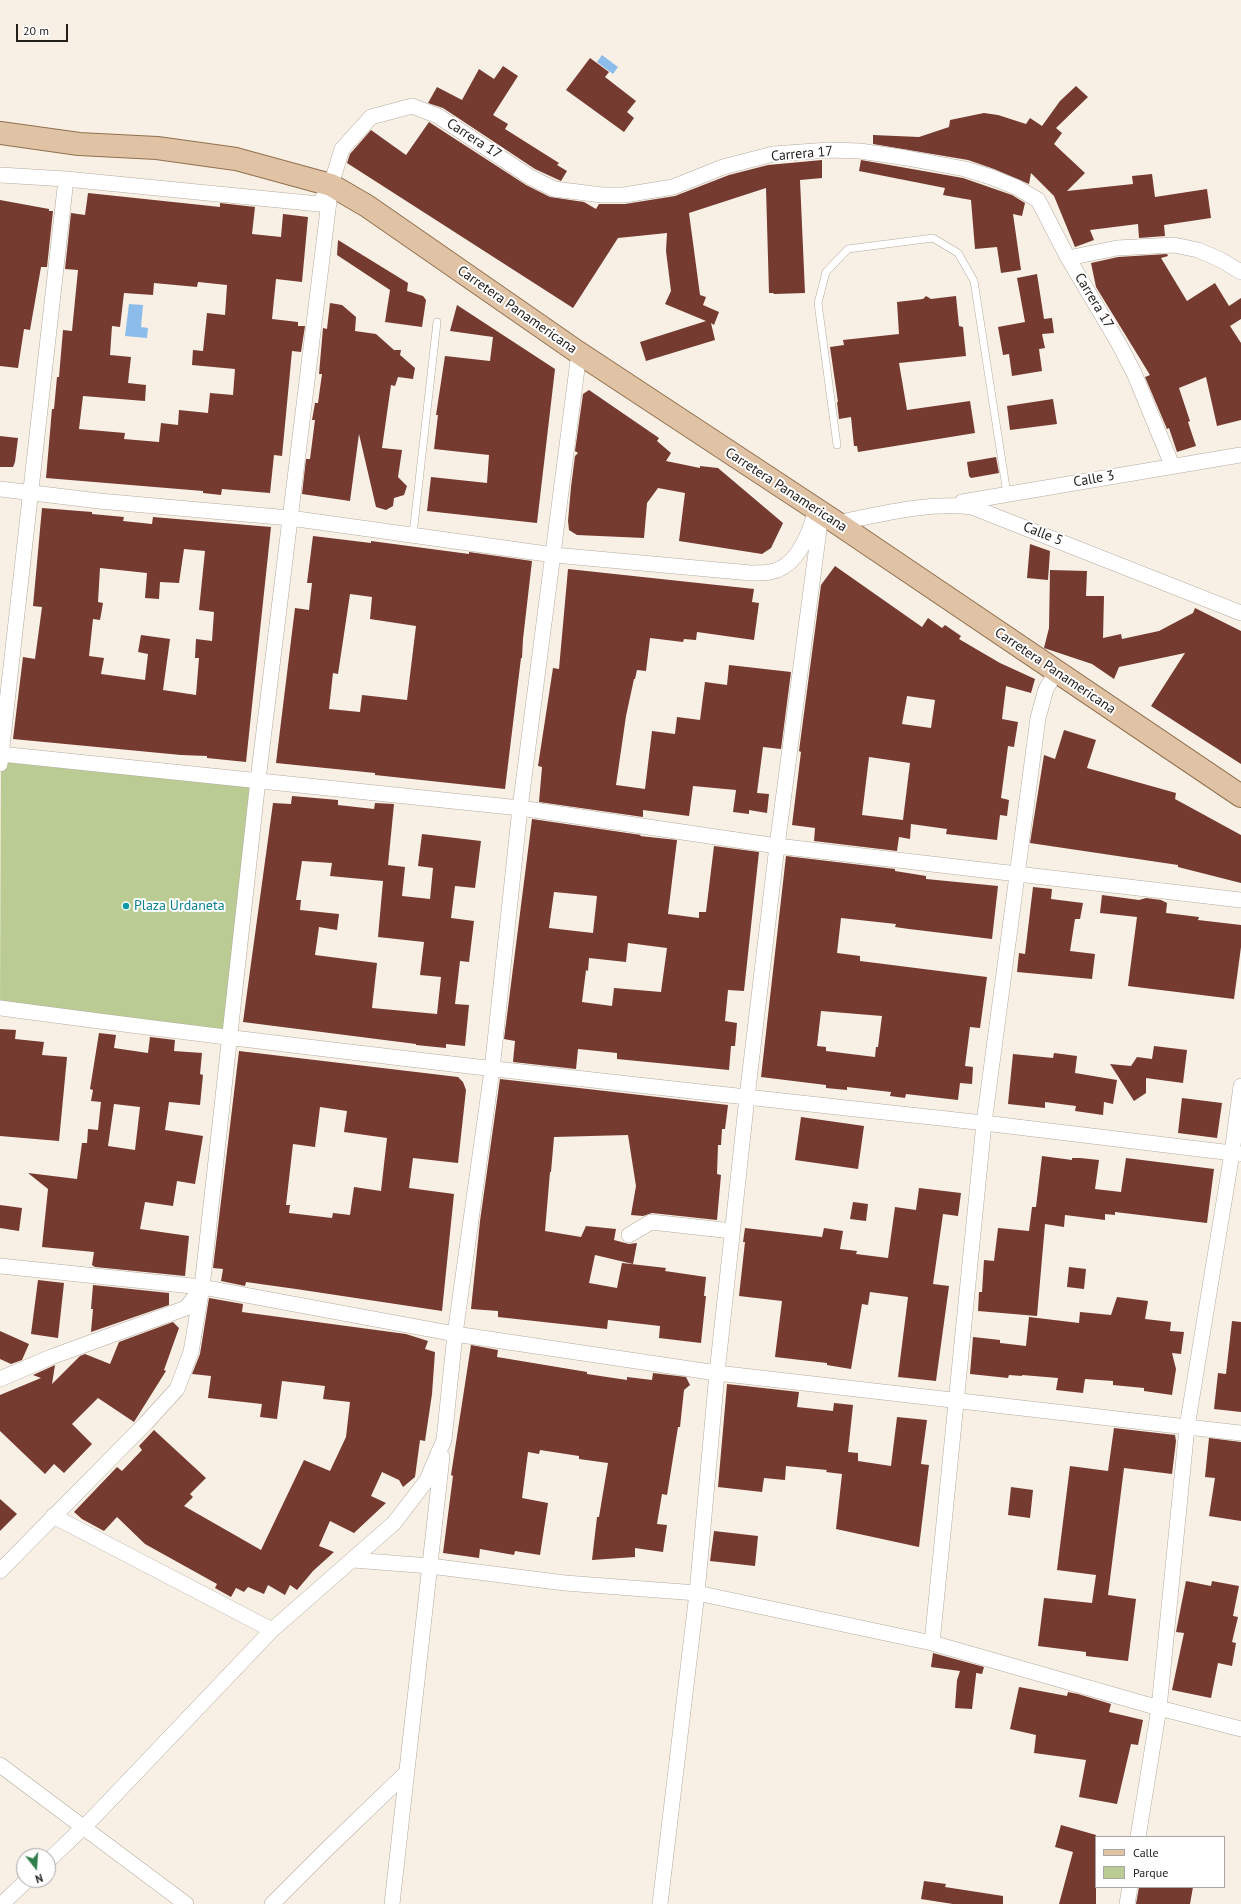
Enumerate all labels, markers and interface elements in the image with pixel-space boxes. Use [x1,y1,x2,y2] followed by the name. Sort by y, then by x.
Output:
[18,16,70,42] scale bar
[23,23,49,38] text: 20 m
[443,115,505,163] street label: Carrera 17
[770,143,834,165] street label: Carrera 17
[454,262,580,358] street label: Carretera Panamericana
[1071,270,1117,332] street label: Carrera 17
[722,444,850,536] street label: Carretera Panamericana
[1072,467,1116,491] street label: Calle 3
[1021,518,1065,550] street label: Calle 5
[991,624,1119,718] street label: Carretera Panamericana
[134,898,225,914] place label: Plaza Urdaneta
[121,901,131,911] marker: Plaza Urdaneta
[1095,1836,1225,1888] legend
[1133,1845,1159,1860] text: Calle
[16,1848,56,1888] north arrow
[1133,1865,1168,1880] text: Parque
[34,1871,45,1886] text: N

